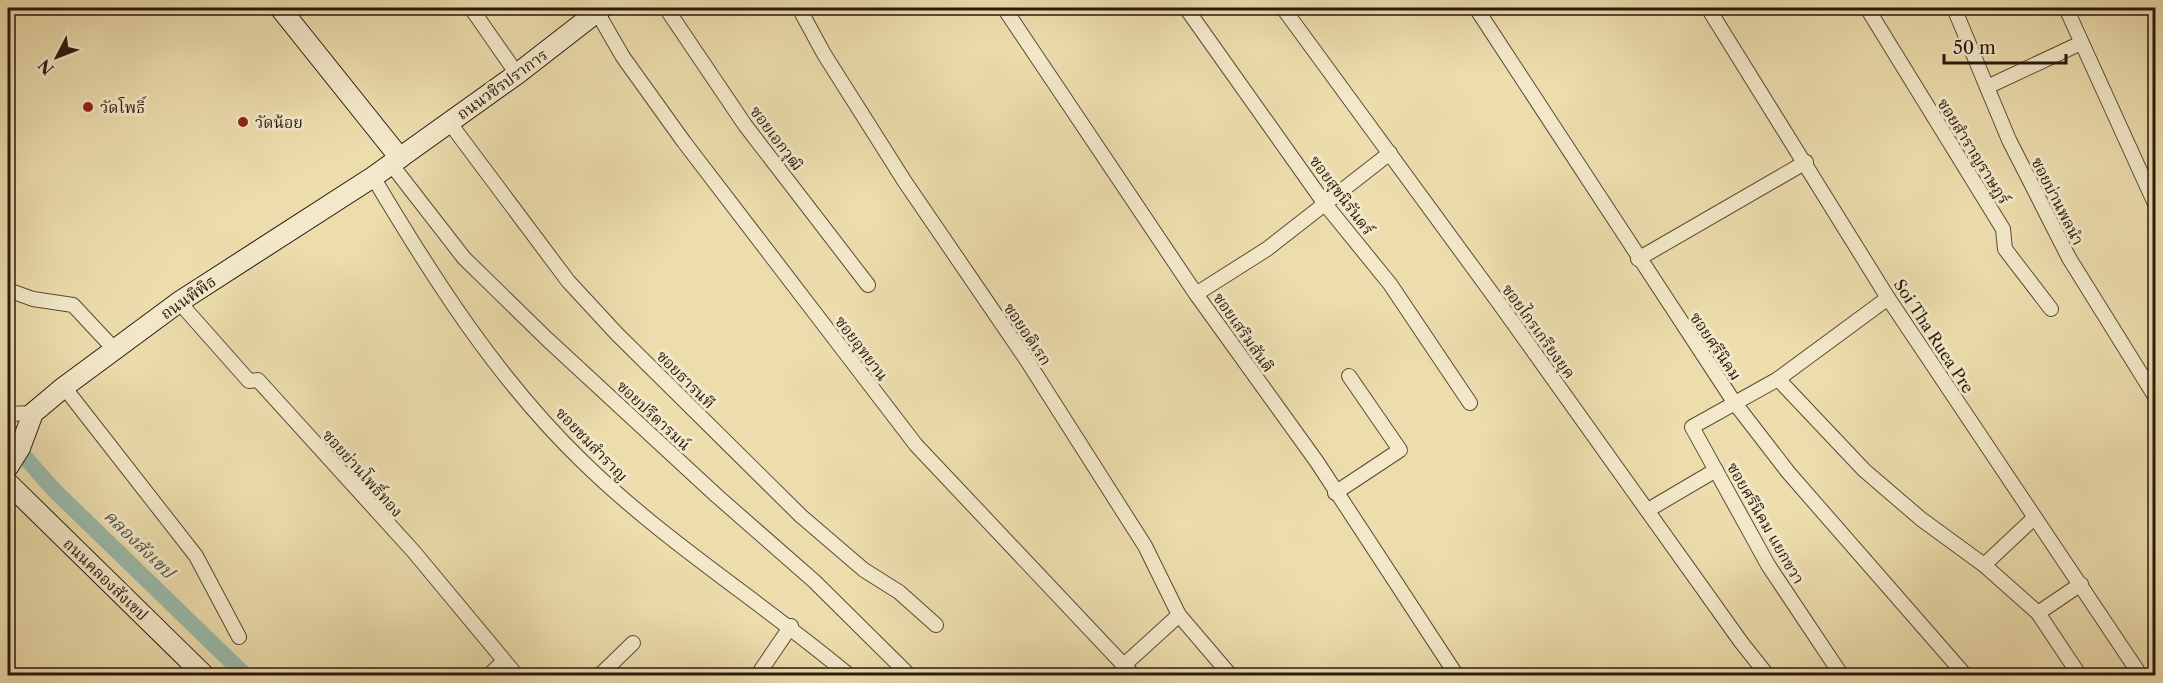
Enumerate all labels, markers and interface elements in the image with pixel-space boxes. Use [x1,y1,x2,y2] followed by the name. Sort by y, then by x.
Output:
[27,27,87,87] north arrow
[1944,27,2066,65] scale bar
[1953,37,1996,59] text: 50 m
[453,44,551,124] street label: ถนนวชิรปราการ
[34,55,58,79] text: N
[1933,94,2015,208] street label: ซอยสำราญราษฎร์
[100,96,147,117] place label: วัดโพธิ์
[81,100,95,114] marker: วัดโพธิ์
[745,102,808,176] street label: ซอยเอกวุฒิ
[255,112,303,132] place label: วัดน้อย
[236,115,250,129] marker: วัดน้อย
[1304,151,1379,241] street label: ซอยสุขนิรันดร์
[2027,154,2089,248] street label: ซอยบ่านพลนำ
[156,271,220,323] street label: ถนนพิพิธ
[1890,275,1978,397] street label: Soi Tha Ruea Pre
[1496,280,1580,383] street label: ซอยไกรเกรียงยุค
[1209,288,1279,376] street label: ซอยเสริมสันติ
[1000,299,1056,369] street label: ซอยอดิเรก
[1686,308,1746,384] street label: ซอยศรีนิคม
[829,312,893,386] street label: ซอยอุทยาน
[653,346,719,412] street label: ซอยธารนที
[613,376,695,454] street label: ซอยปรีดารมน์
[552,403,632,485] street label: ซอยชมสำราญ
[318,425,408,521] street label: ซอยย่านโพธิ์ทอง
[1723,459,1809,587] street label: ซอยศรีนิคม แยกขวา
[99,505,181,585] water label: คลองสังเขป
[59,533,153,625] street label: ถนนคลองสังเขป

